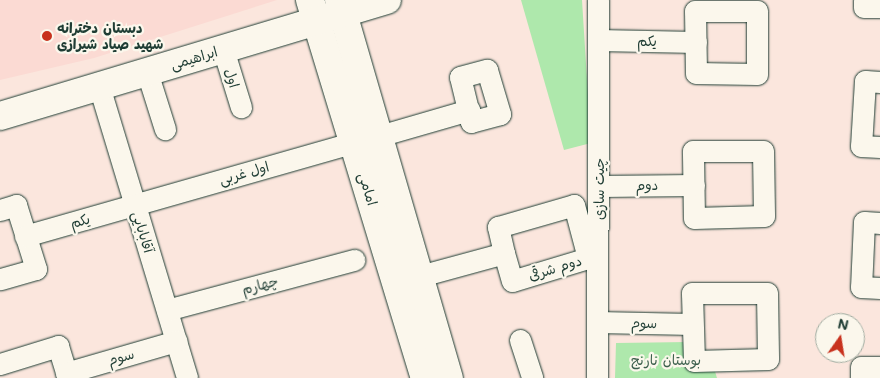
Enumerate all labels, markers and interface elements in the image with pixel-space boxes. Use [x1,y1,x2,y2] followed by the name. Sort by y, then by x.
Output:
[57,20,163,52] place label: دبستان دخترانه شهید صیاد شیرازی
[41,30,53,42] marker: دبستان دخترانه شهید صیاد شیرازی
[637,32,657,50] street label: یکم
[168,43,220,73] street label: ابراهیمی
[221,66,243,90] street label: اول
[217,158,271,188] street label: اول غربی
[591,158,607,220] street label: چیت سازی
[355,171,381,207] street label: امامی
[636,177,658,193] street label: دوم
[129,209,157,255] street label: آقابابایی
[68,210,92,232] street label: یکم
[526,252,584,284] street label: دوم شرقی
[240,272,280,298] street label: چهارم
[815,313,865,363] north arrow
[836,313,851,334] text: N
[631,314,657,332] street label: سوم
[106,345,136,369] street label: سوم
[631,352,701,368] park label: بوستان نارنج

